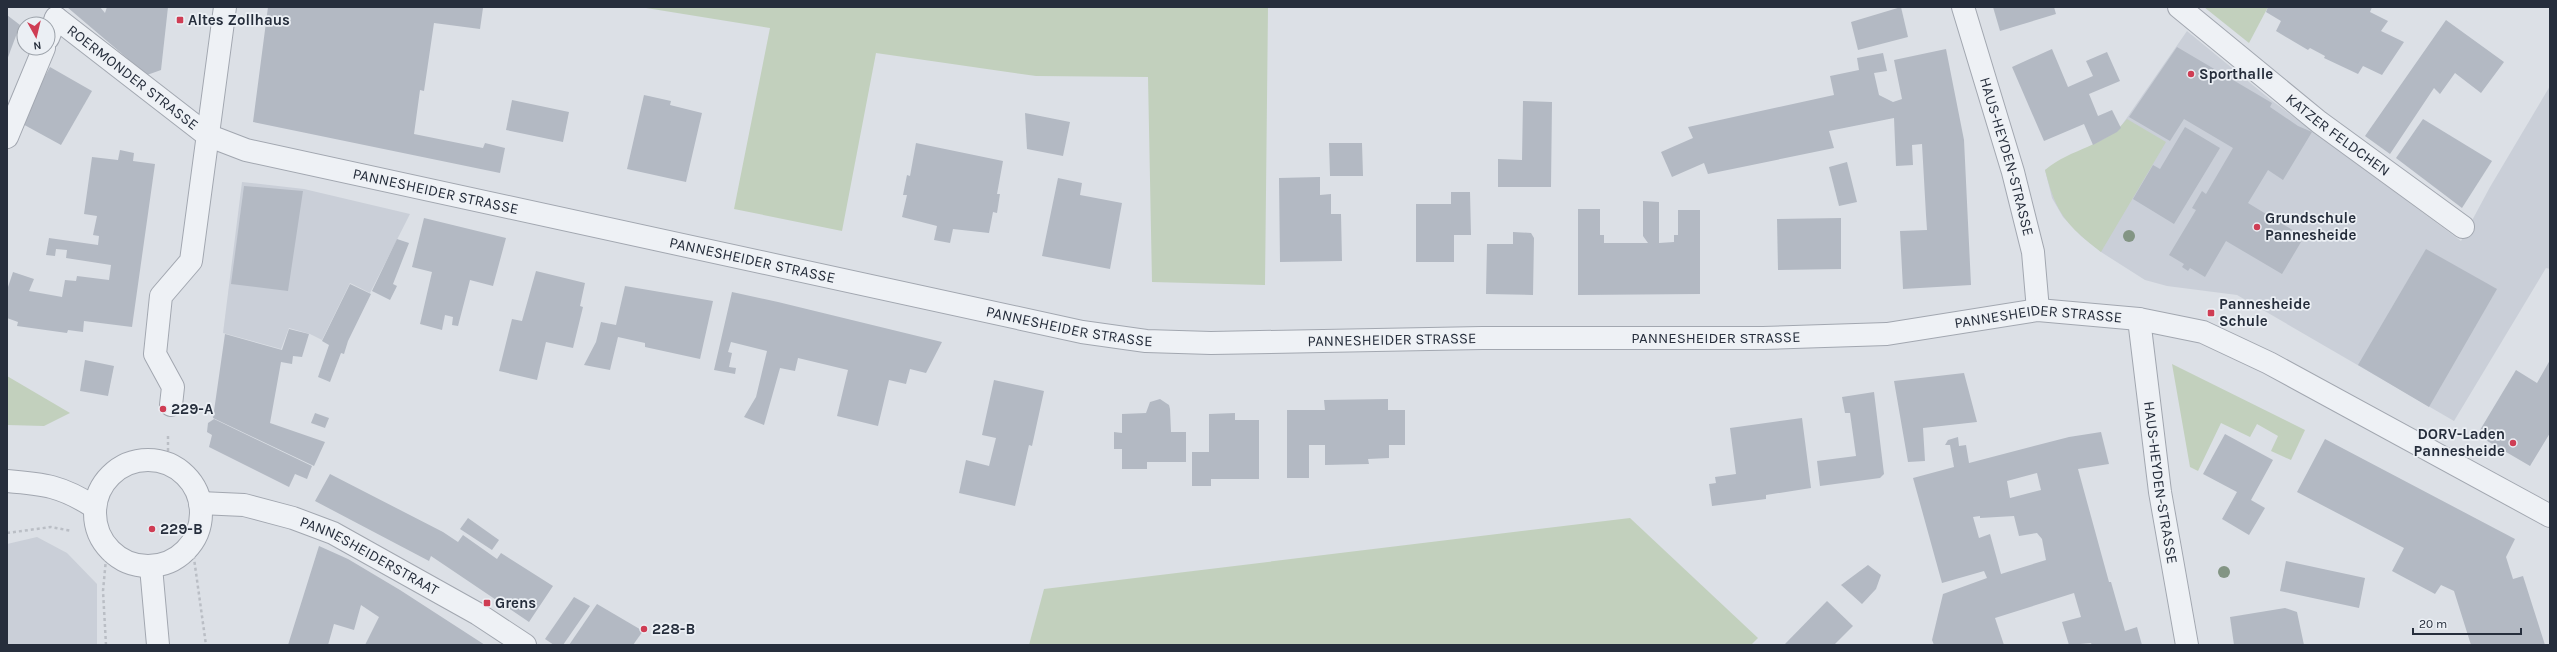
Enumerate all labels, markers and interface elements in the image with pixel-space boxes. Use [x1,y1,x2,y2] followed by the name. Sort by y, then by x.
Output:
[188,11,290,29] place label: Altes Zollhaus
[175,15,185,25] marker: Altes Zollhaus
[16,16,56,56] north arrow
[63,21,202,134] street label: ROERMONDER STRASSE
[33,38,42,52] text: N
[2199,65,2273,83] place label: Sporthalle
[2186,69,2196,79] marker: Sporthalle
[1976,75,2038,238] street label: HAUS-HEYDEN-STRASSE
[2282,90,2394,180] street label: KATZER FELDCHEN
[351,165,520,218] street label: PANNESHEIDER STRASSE
[2265,209,2356,244] place label: Grundschule Pannesheide
[2252,222,2262,232] marker: Grundschule Pannesheide
[668,233,837,287] street label: PANNESHEIDER STRASSE
[2219,295,2310,330] place label: Pannesheide Schule
[1953,301,2123,332] street label: PANNESHEIDER STRASSE
[984,302,1153,350] street label: PANNESHEIDER STRASSE
[2206,308,2216,318] marker: Pannesheide Schule
[1631,328,1801,347] street label: PANNESHEIDER STRASSE
[1307,329,1477,350] street label: PANNESHEIDER STRASSE
[171,400,214,418] place label: 229-A
[2140,400,2182,565] street label: HAUS-HEYDEN-STRASSE
[158,404,168,414] marker: 229-A
[2414,425,2505,460] place label: DORV-Laden Pannesheide
[2508,438,2518,448] marker: DORV-Laden Pannesheide
[297,512,442,600] street label: PANNESHEIDERSTRAAT
[160,520,203,538] place label: 229-B
[147,524,157,534] marker: 229-B
[495,594,536,612] place label: Grens
[482,598,492,608] marker: Grens
[2413,610,2521,636] scale bar
[2419,617,2447,631] text: 20 m
[652,620,695,638] place label: 228-B
[639,624,649,634] marker: 228-B

